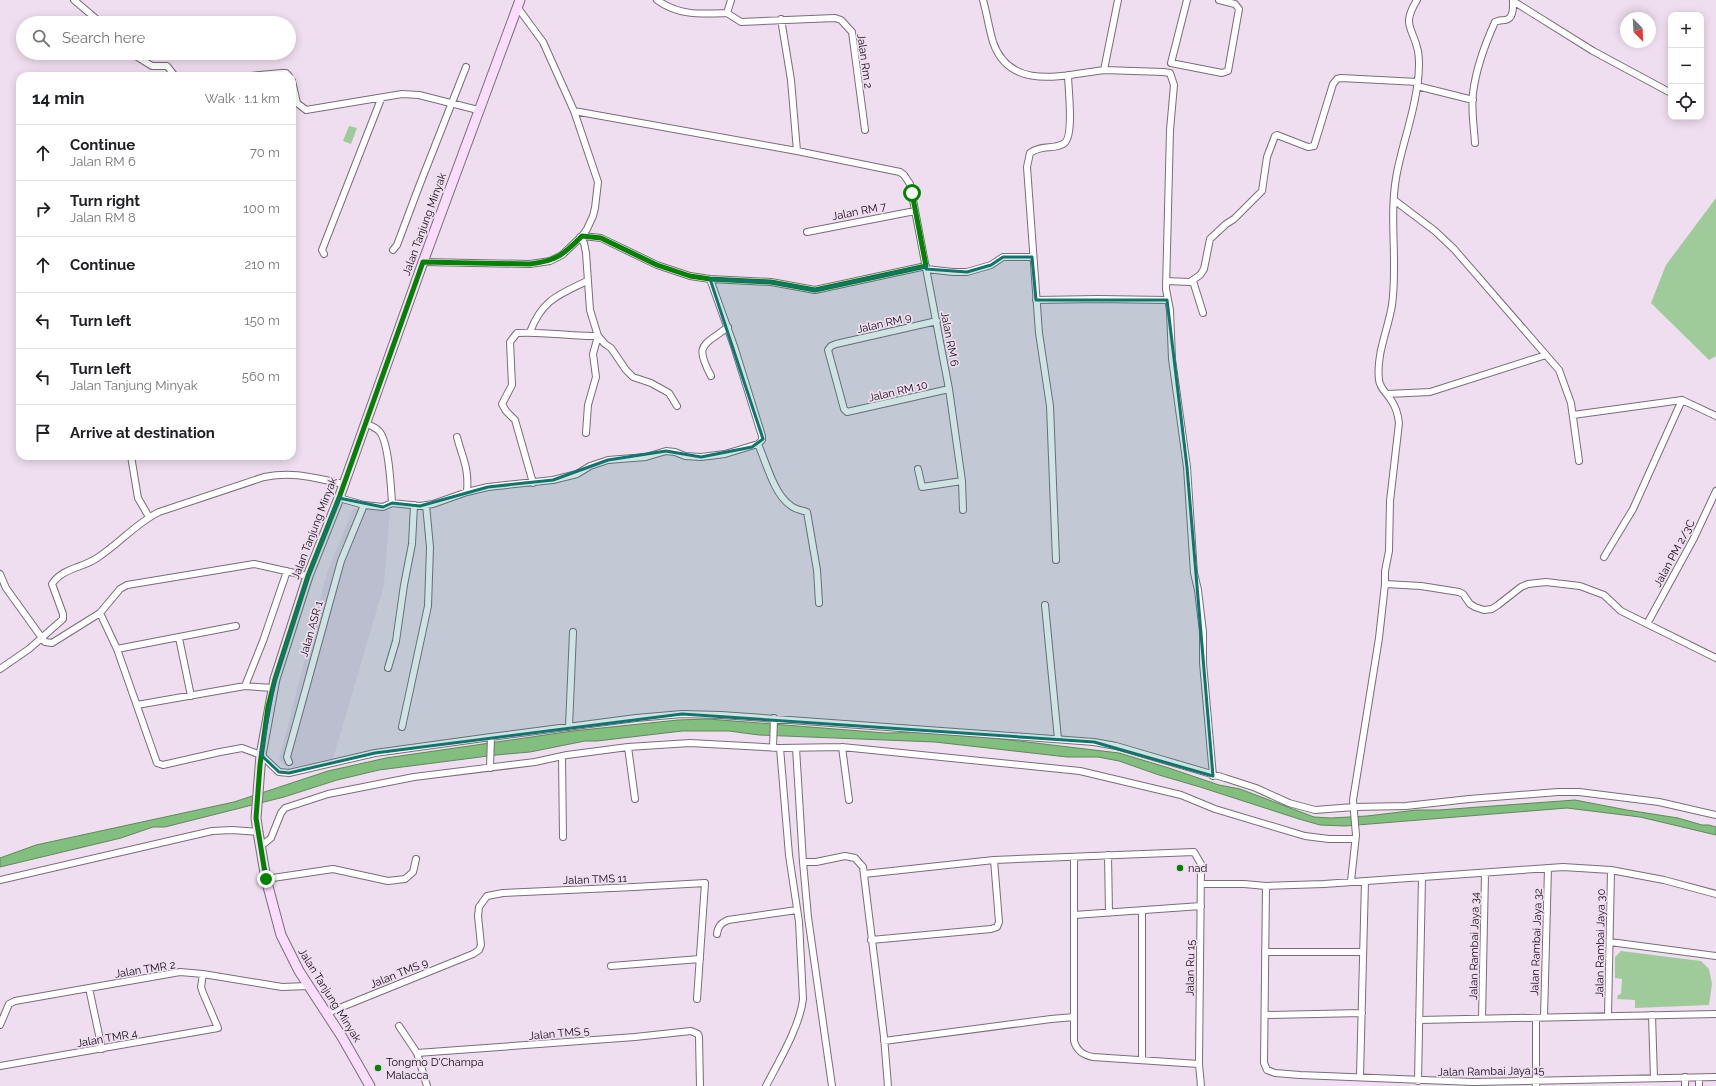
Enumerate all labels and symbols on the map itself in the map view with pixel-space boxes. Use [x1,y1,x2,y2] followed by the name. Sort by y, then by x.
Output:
[1620,12,1656,48] north arrow
[854,33,875,90] street label: Jalan Rm 2
[400,171,449,277] street label: Jalan Tanjung Minyak
[903,184,921,202] route start
[831,200,887,223] street label: Jalan RM 7
[856,311,913,336] street label: Jalan RM 9
[938,311,961,368] street label: Jalan RM 6
[867,378,929,405] street label: Jalan RM 10
[289,475,340,581] street label: Jalan Tanjung Minyak
[1651,517,1698,589] street label: Jalan PM 2/3C
[297,599,326,659] street label: Jalan ASR 1
[1188,862,1207,875] place label: nad
[1175,863,1185,873] marker: nad
[257,870,275,888] route end
[563,872,628,887] street label: Jalan TMS 11
[1528,888,1545,996] street label: Jalan Rambai Jaya 32
[1593,888,1608,997] street label: Jalan Rambai Jaya 30
[1467,892,1482,1000] street label: Jalan Rambai Jaya 34
[1184,940,1197,996] street label: Jalan Ru 15
[295,946,364,1045] street label: Jalan Tanjung Minyak
[368,956,430,991] street label: Jalan TMS 9
[114,958,177,981] street label: Jalan TMR 2
[528,1024,590,1043] street label: Jalan TMS 5
[76,1027,138,1050] street label: Jalan TMR 4
[386,1056,484,1082] place label: Tongmo D'Champa Malacca
[373,1063,383,1073] marker: Tongmo D'Champa Malacca
[1438,1064,1544,1079] street label: Jalan Rambai Jaya 15

